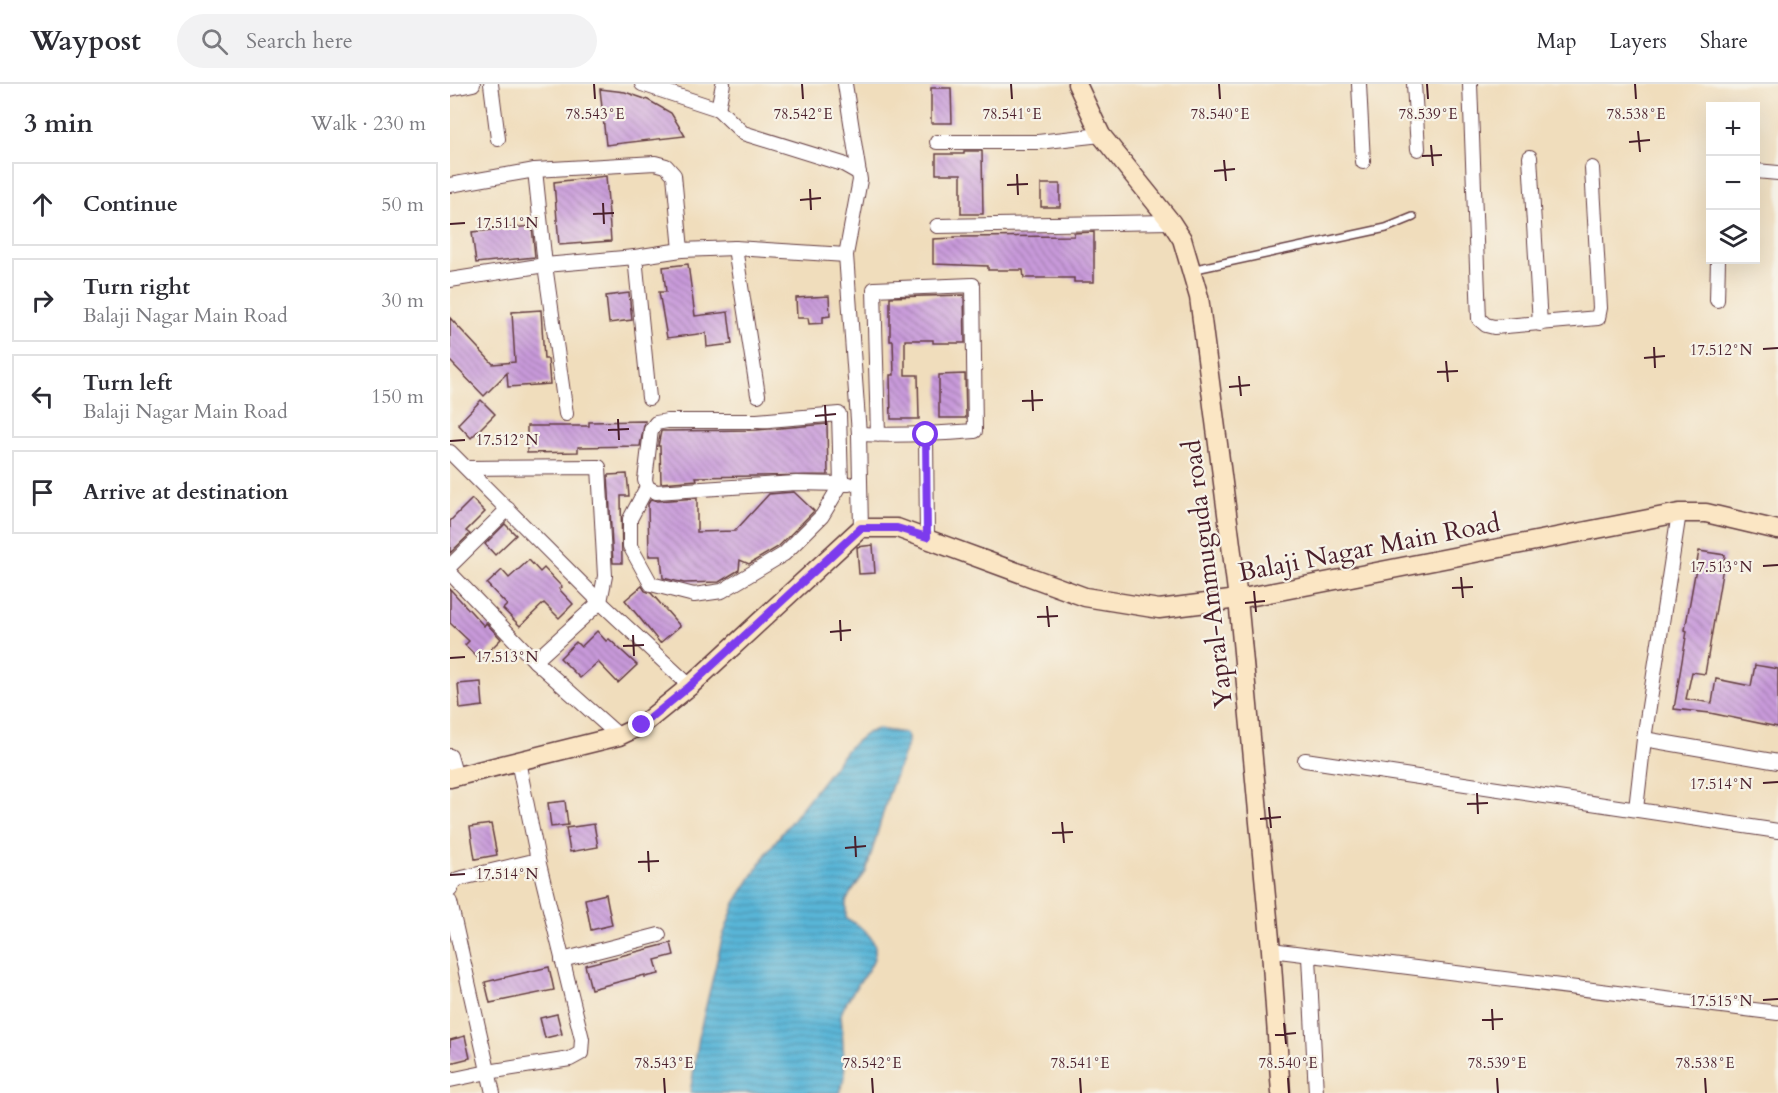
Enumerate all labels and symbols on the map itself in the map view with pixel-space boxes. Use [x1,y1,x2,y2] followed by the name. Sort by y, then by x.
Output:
[565,104,625,124] text: 78.543°E
[773,104,833,124] text: 78.542°E
[982,104,1042,124] text: 78.541°E
[1190,104,1250,124] text: 78.540°E
[1398,104,1458,124] text: 78.539°E
[1606,104,1666,124] text: 78.538°E
[476,213,539,233] text: 17.511°N
[1690,340,1753,360] text: 17.512°N
[912,421,938,447] route start
[476,430,539,450] text: 17.512°N
[1174,438,1241,710] street label: Yapral-Ammuguda road
[1235,505,1503,590] street label: Balaji Nagar Main Road
[1690,557,1753,577] text: 17.513°N
[476,647,539,667] text: 17.513°N
[628,711,654,737] route end
[1690,774,1753,794] text: 17.514°N
[476,864,539,884] text: 17.514°N
[1690,991,1753,1011] text: 17.515°N
[634,1053,694,1073] text: 78.543°E
[842,1053,902,1073] text: 78.542°E
[1050,1053,1110,1073] text: 78.541°E
[1258,1053,1318,1073] text: 78.540°E
[1467,1053,1527,1073] text: 78.539°E
[1675,1053,1735,1073] text: 78.538°E

